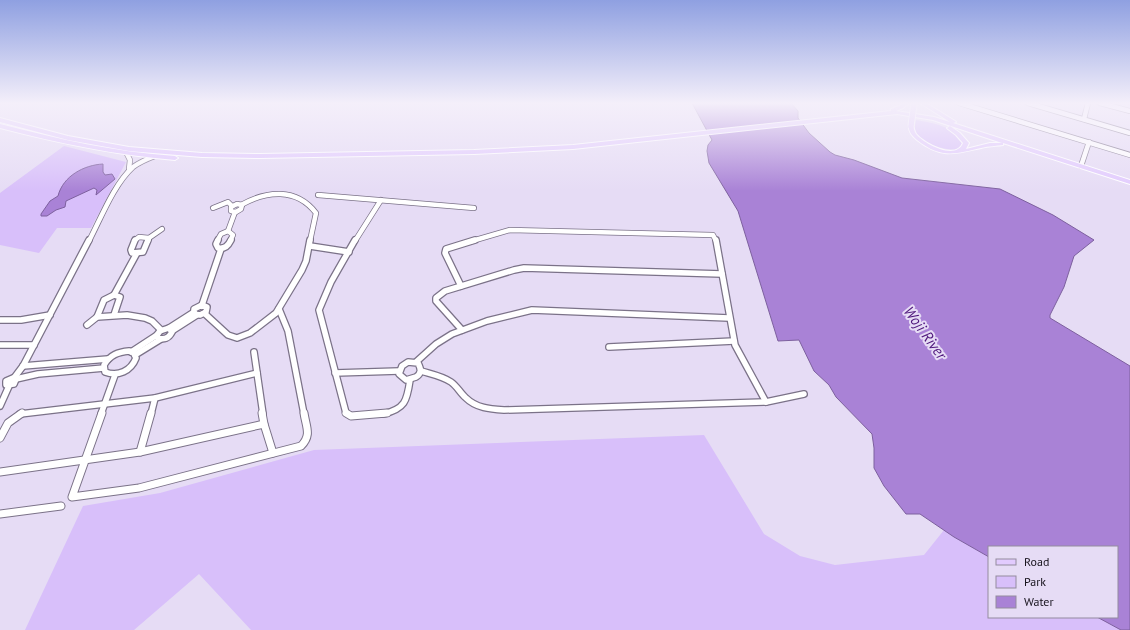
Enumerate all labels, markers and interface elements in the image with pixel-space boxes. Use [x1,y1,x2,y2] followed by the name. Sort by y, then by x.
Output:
[900,302,952,364] water label: Woji River
[988,546,1118,618] legend
[1024,554,1049,569] text: Road
[1024,574,1046,589] text: Park
[1024,594,1054,609] text: Water

